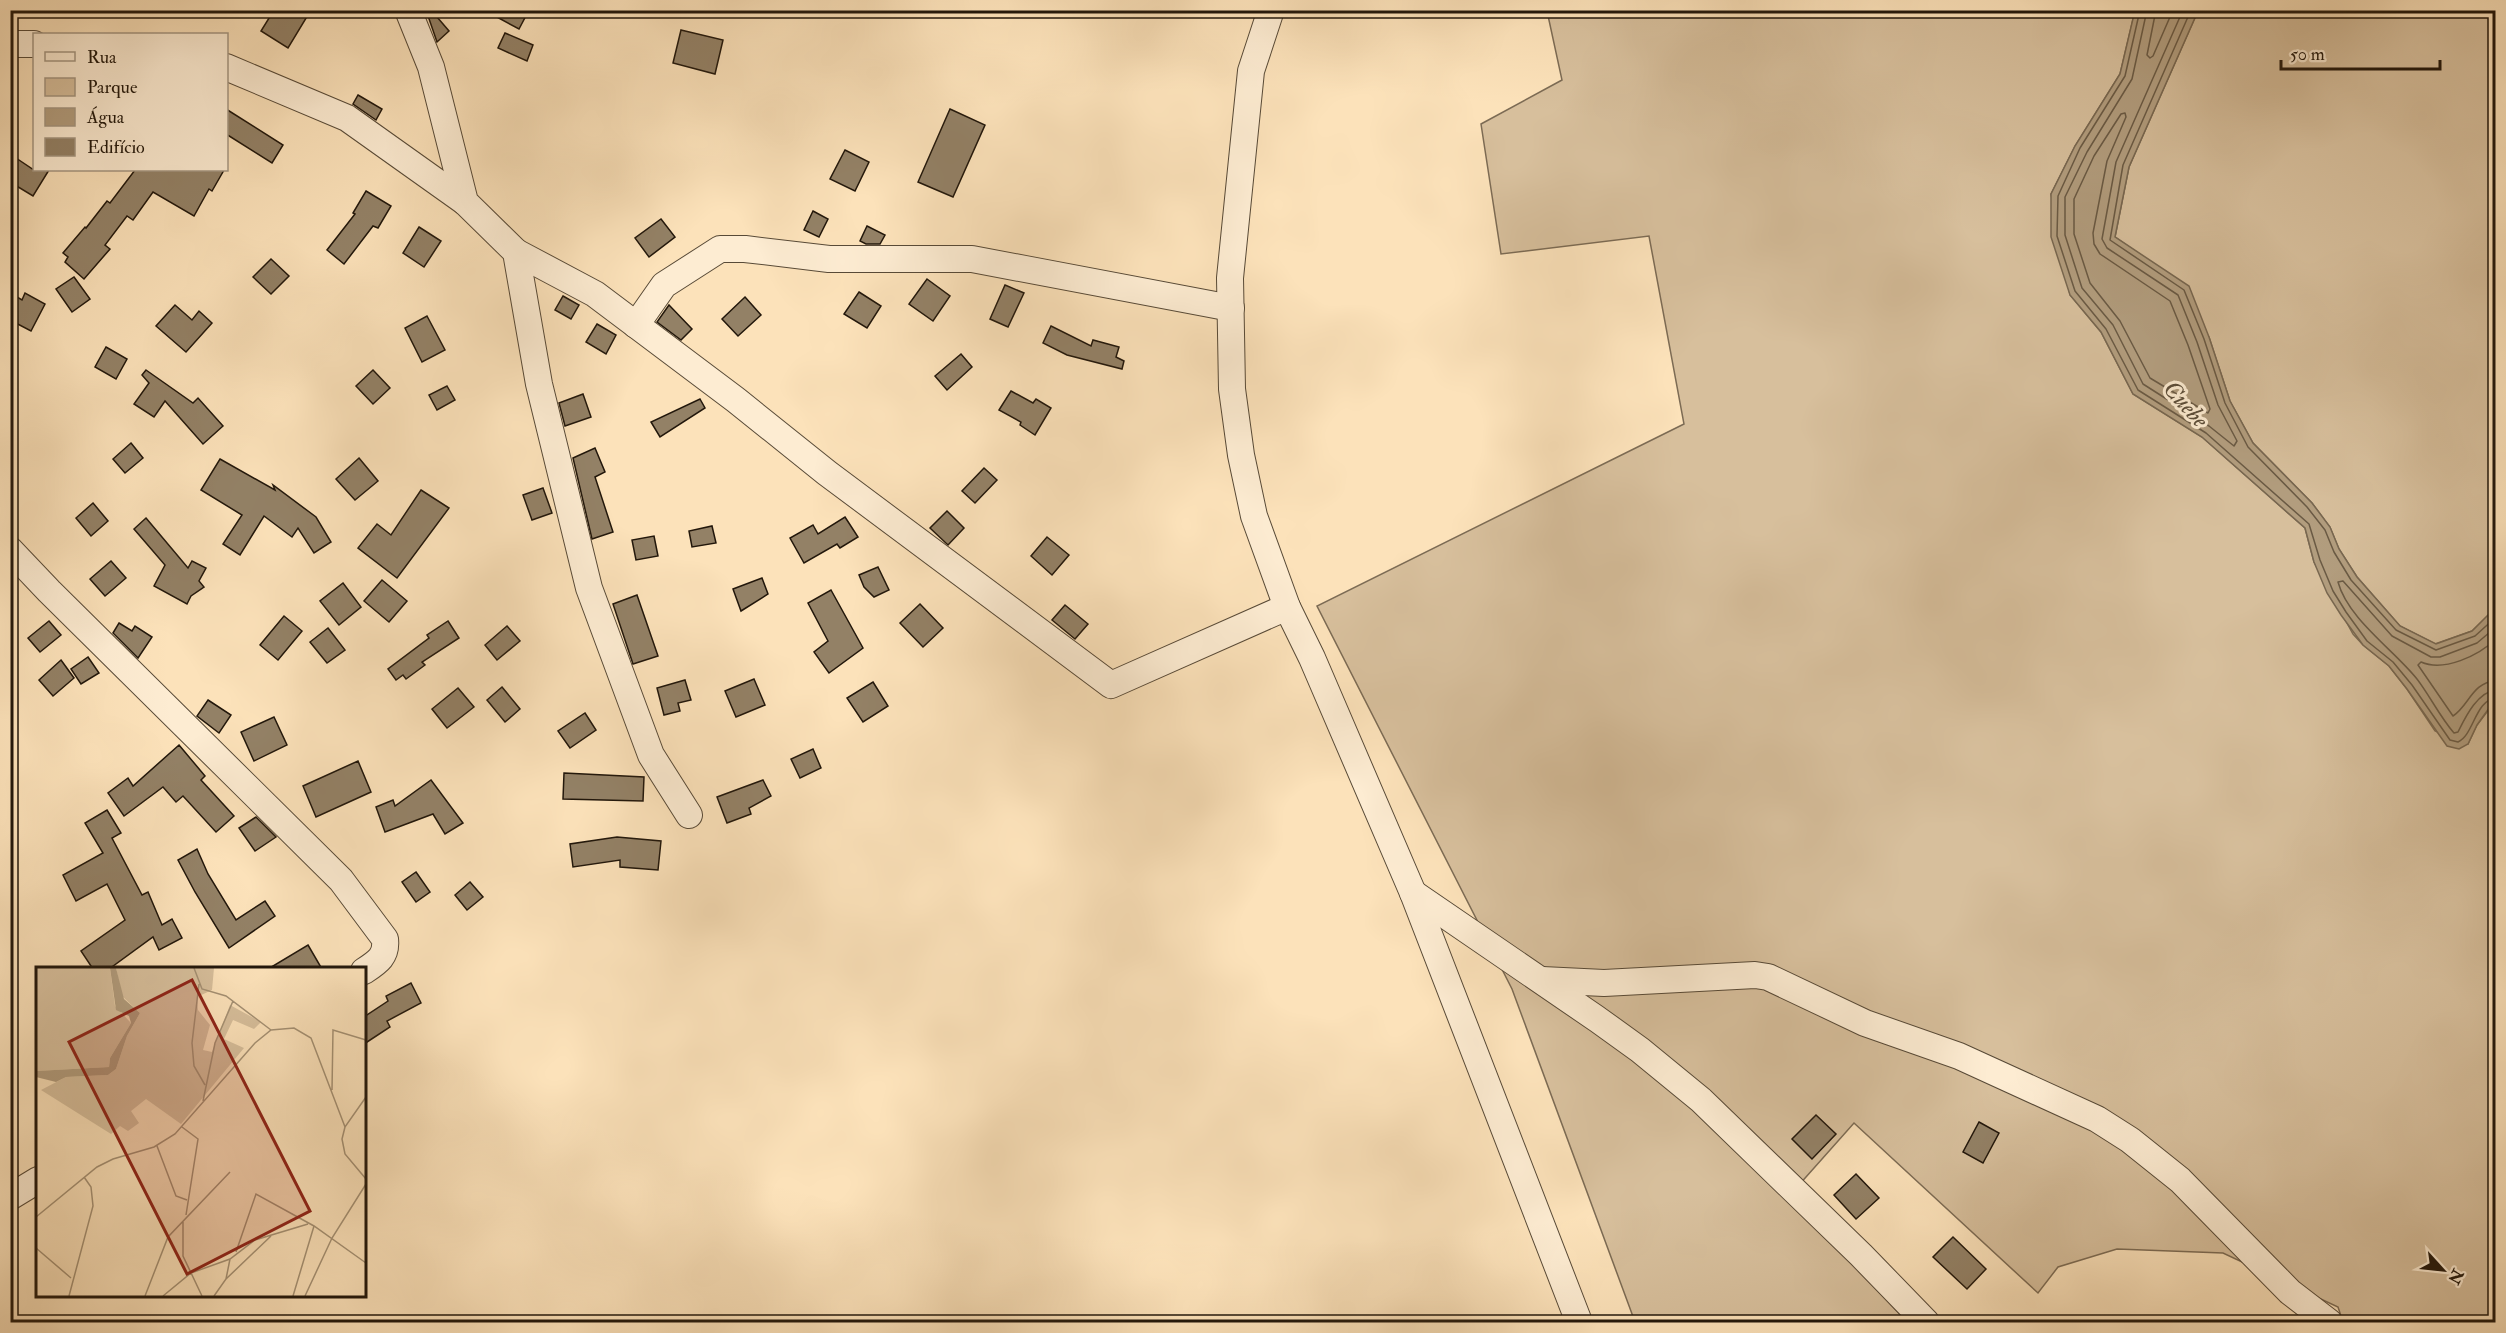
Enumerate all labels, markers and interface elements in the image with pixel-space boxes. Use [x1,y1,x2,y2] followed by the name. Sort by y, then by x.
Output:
[33,33,228,171] legend
[2281,33,2440,71] scale bar
[2290,43,2325,66] text: 50 m
[87,46,117,69] text: Rua
[87,76,138,99] text: Parque
[86,106,125,129] text: Água
[87,136,145,159] text: Edifício
[2156,374,2216,435] water label: Cuebe
[36,967,366,1297] inset map
[2413,1240,2473,1300] north arrow
[2443,1265,2468,1288] text: N

